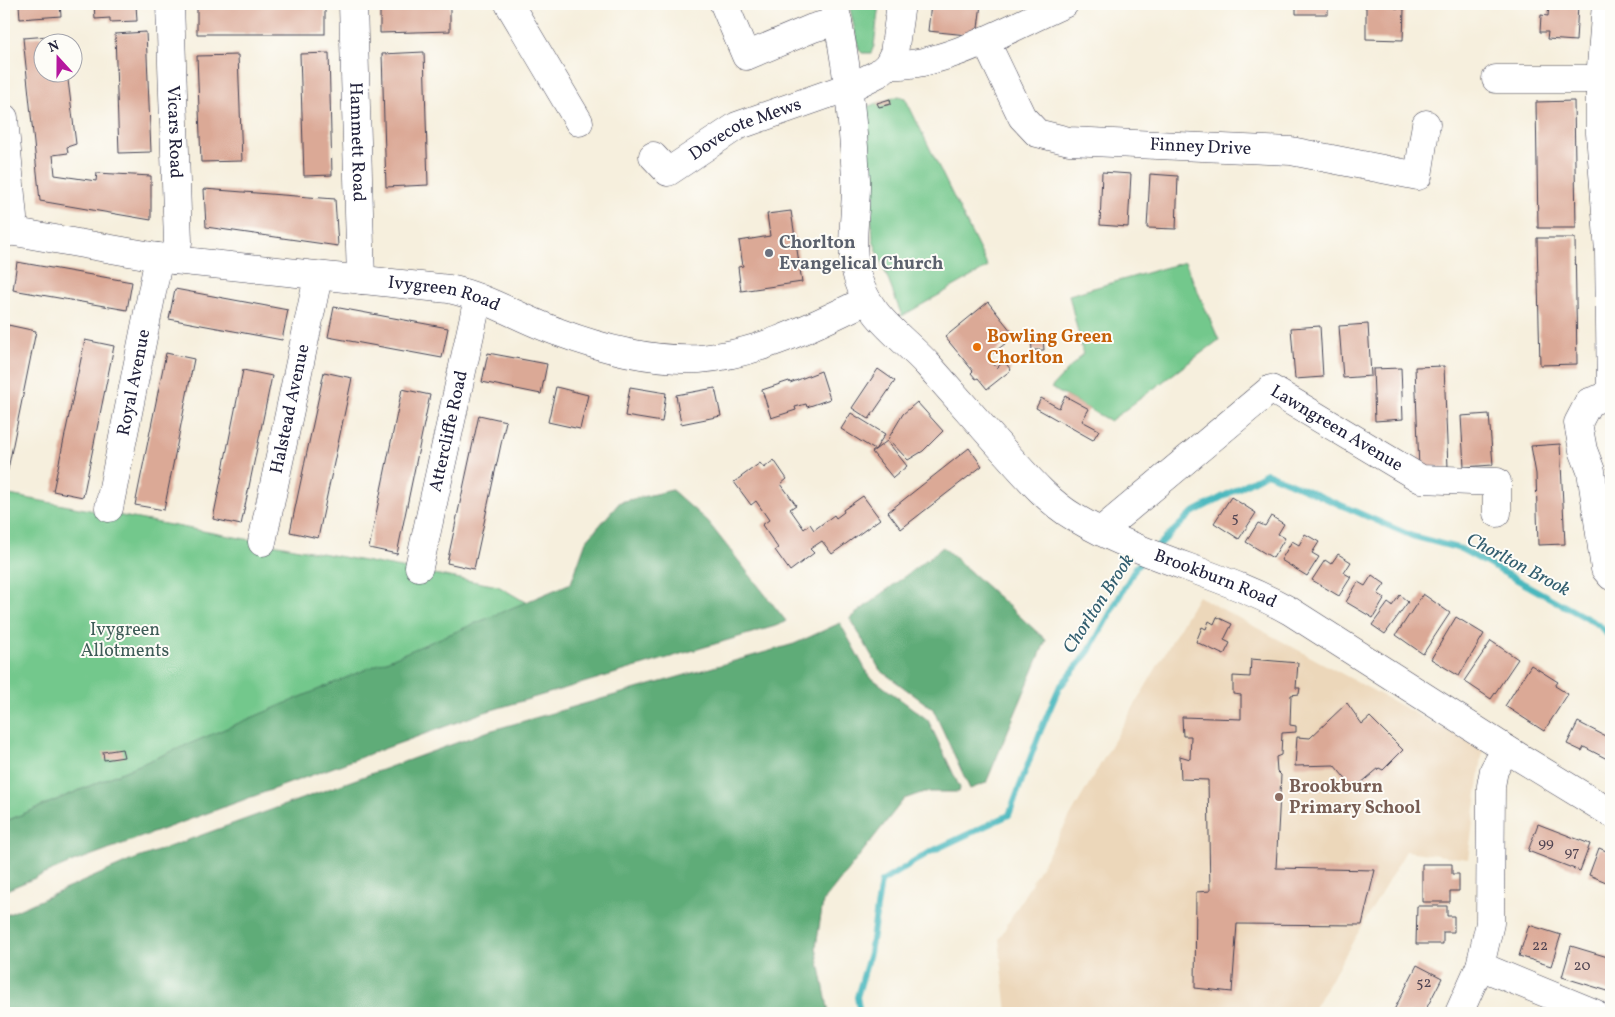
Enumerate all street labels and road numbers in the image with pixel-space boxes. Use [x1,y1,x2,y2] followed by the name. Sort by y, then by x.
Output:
[343,82,371,202] street label: Hammett Road
[160,85,188,179] street label: Vicars Road
[684,92,805,167] street label: Dovecote Mews
[1149,132,1252,162] street label: Finney Drive
[387,270,504,318] street label: Ivygreen Road
[111,327,157,438] street label: Royal Avenue
[264,342,316,476] street label: Halstead Avenue
[423,368,474,494] street label: Attercliffe Road
[1266,379,1407,478] street label: Lawngreen Avenue
[1150,543,1281,615] street label: Brookburn Road

